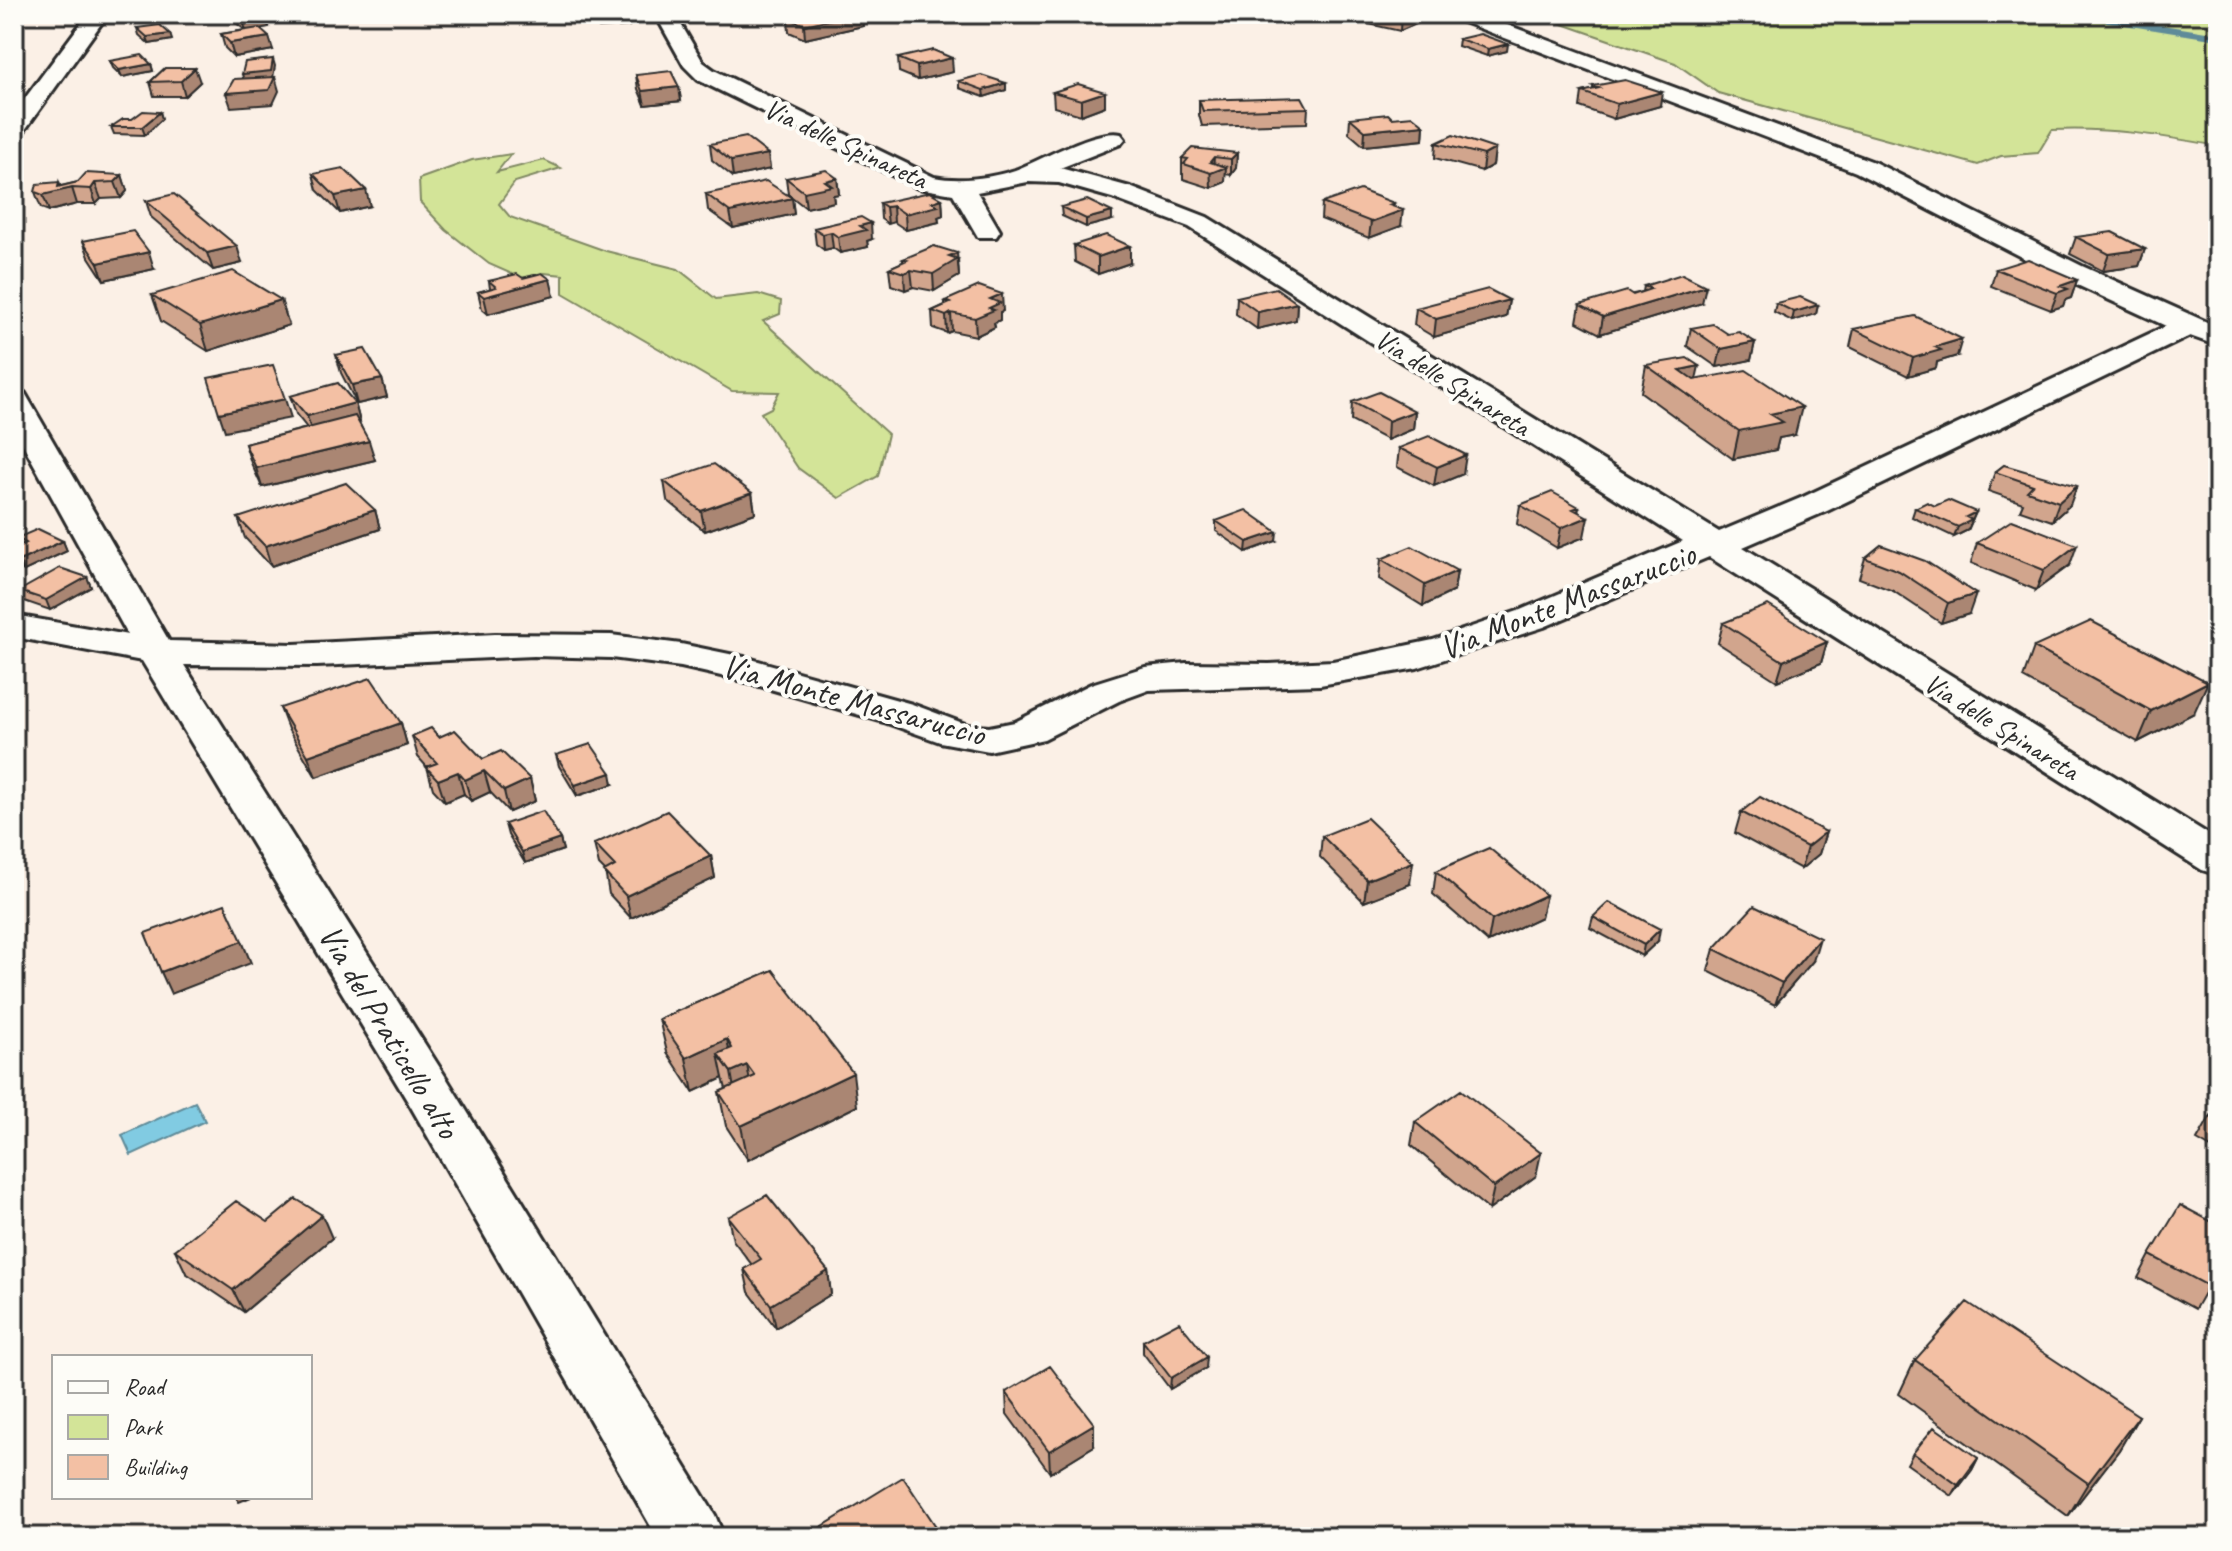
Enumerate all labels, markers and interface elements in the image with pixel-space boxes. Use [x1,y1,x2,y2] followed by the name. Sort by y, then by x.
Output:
[759,90,934,197] street label: Via delle Spinareta
[1369,321,1538,445] street label: Via delle Spinareta
[1433,531,1703,669] street label: Via Monte Massaruccio
[718,644,992,756] street label: Via Monte Massaruccio
[1918,665,2087,789] street label: Via delle Spinareta
[309,917,471,1147] street label: Via del Praticello alto
[52,1355,312,1499] legend
[124,1372,168,1402] text: Road
[124,1412,164,1442] text: Park
[124,1452,189,1482] text: Building

